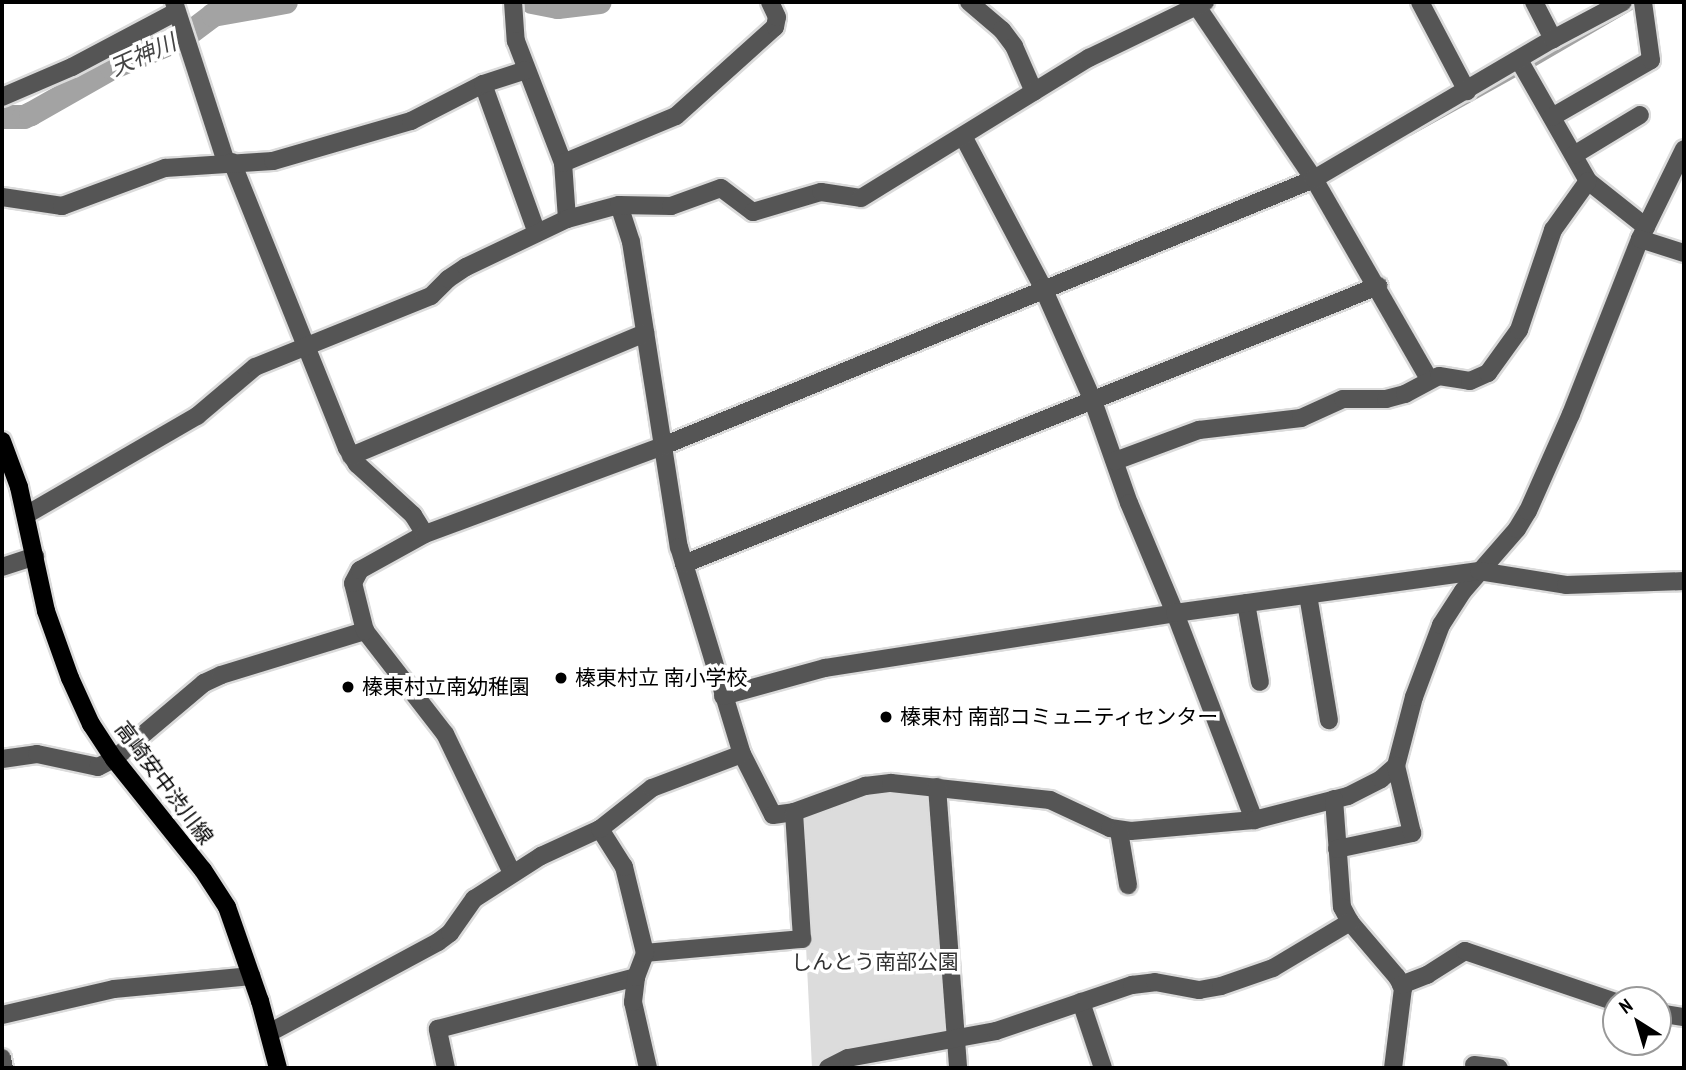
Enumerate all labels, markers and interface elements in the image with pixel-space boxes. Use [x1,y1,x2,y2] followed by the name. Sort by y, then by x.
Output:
[106,28,180,82] water label: 天神川
[575,665,747,691] place label: 榛東村立 南小学校
[553,670,569,686] marker: 榛東村立 南小学校
[362,674,530,700] place label: 榛東村立南幼稚園
[340,679,356,695] marker: 榛東村立南幼稚園
[900,704,1219,730] place label: 榛東村 南部コミュニティセンター
[878,709,894,725] marker: 榛東村 南部コミュニティセンター
[110,717,218,849] street label: 高崎安中渋川線
[791,949,959,975] park label: しんとう南部公園
[1602,986,1672,1056] north arrow
[1614,993,1637,1019] text: N

